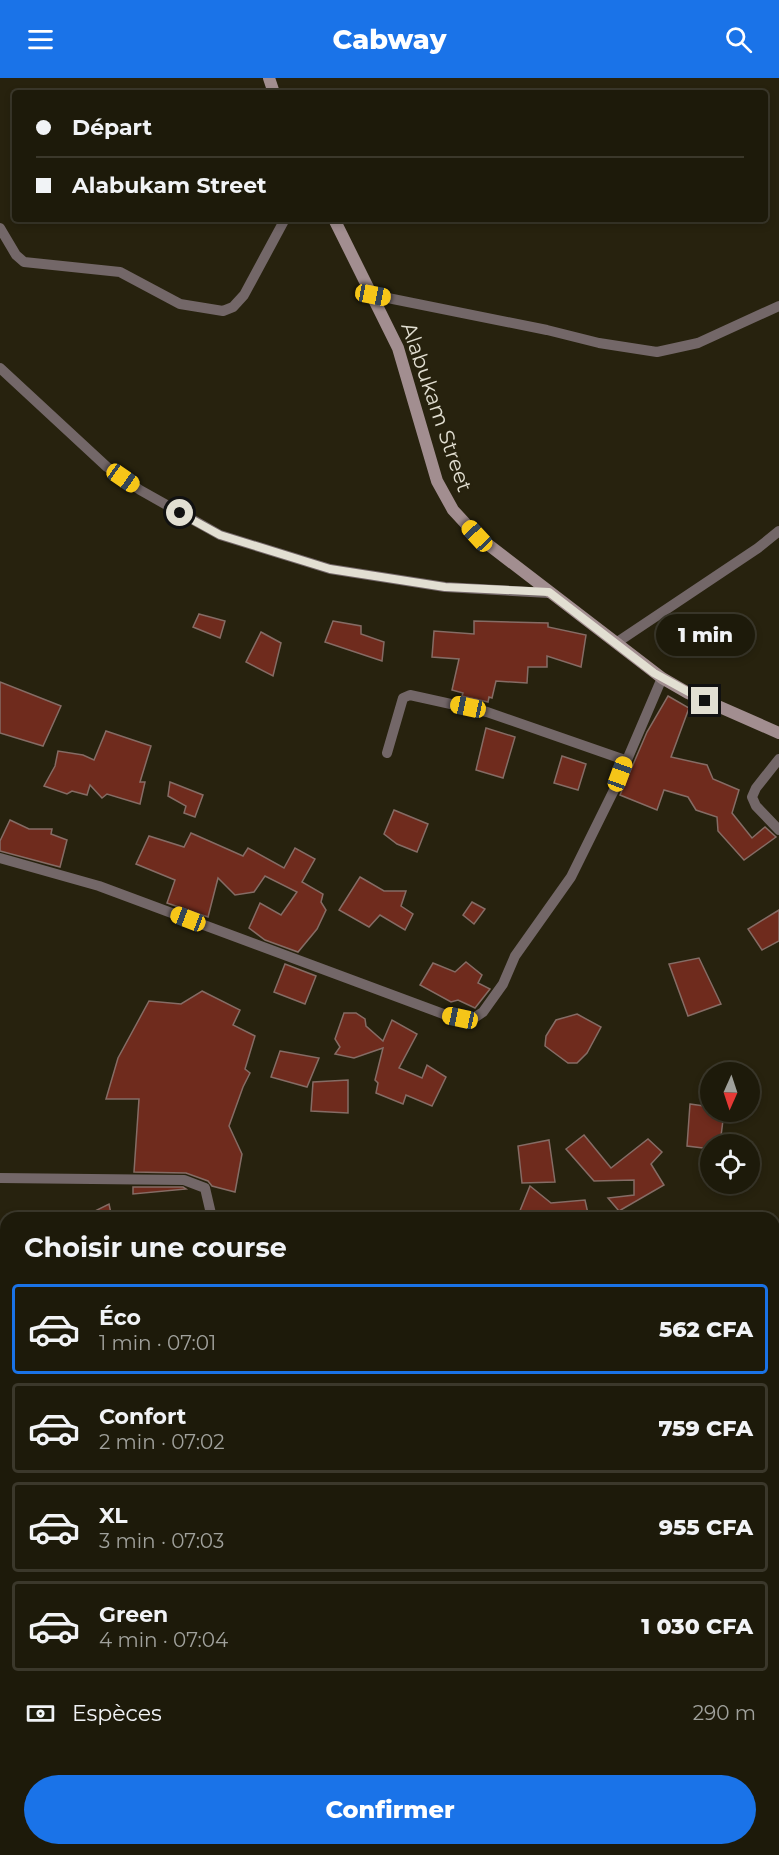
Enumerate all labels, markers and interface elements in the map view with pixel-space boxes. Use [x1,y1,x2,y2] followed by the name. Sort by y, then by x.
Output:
[24,23,57,56] icon: menu
[333,23,446,56] text: Cabway
[722,23,755,56] icon: search
[72,114,152,141] text: Départ
[72,172,267,199] text: Alabukam Street
[354,283,392,307] car
[396,319,478,495] street label: Alabukam Street
[103,460,143,496] car
[166,499,193,526] route start
[458,517,496,555] car
[656,614,754,656] callout: 1 min
[678,623,733,647] text: 1 min
[691,687,718,714] route end
[449,694,487,720] car
[605,754,635,794] car
[168,904,208,934] car
[441,1005,479,1031] car
[700,1062,760,1122] north arrow
[700,1062,760,1194] map controls
[700,1134,760,1194] button: locate
[24,1231,287,1264] text: Choisir une course
[27,1302,81,1356] icon: car
[99,1304,141,1331] text: Éco
[659,1316,753,1343] text: 562 CFA
[99,1331,216,1355] text: 1 min · 07:01
[27,1401,81,1455] icon: car
[99,1403,186,1430] text: Confort
[659,1415,753,1442] text: 759 CFA
[99,1430,225,1454] text: 2 min · 07:02
[27,1500,81,1554] icon: car
[99,1502,128,1529] text: XL
[659,1514,753,1541] text: 955 CFA
[99,1529,224,1553] text: 3 min · 07:03
[27,1599,81,1653] icon: car
[99,1601,168,1628] text: Green
[641,1613,753,1640] text: 1 030 CFA
[99,1628,228,1652] text: 4 min · 07:04
[24,1697,57,1730] icon: cash
[72,1700,162,1727] text: Espèces
[693,1701,756,1725] text: 290 m
[24,1775,756,1844] button: Confirmer

